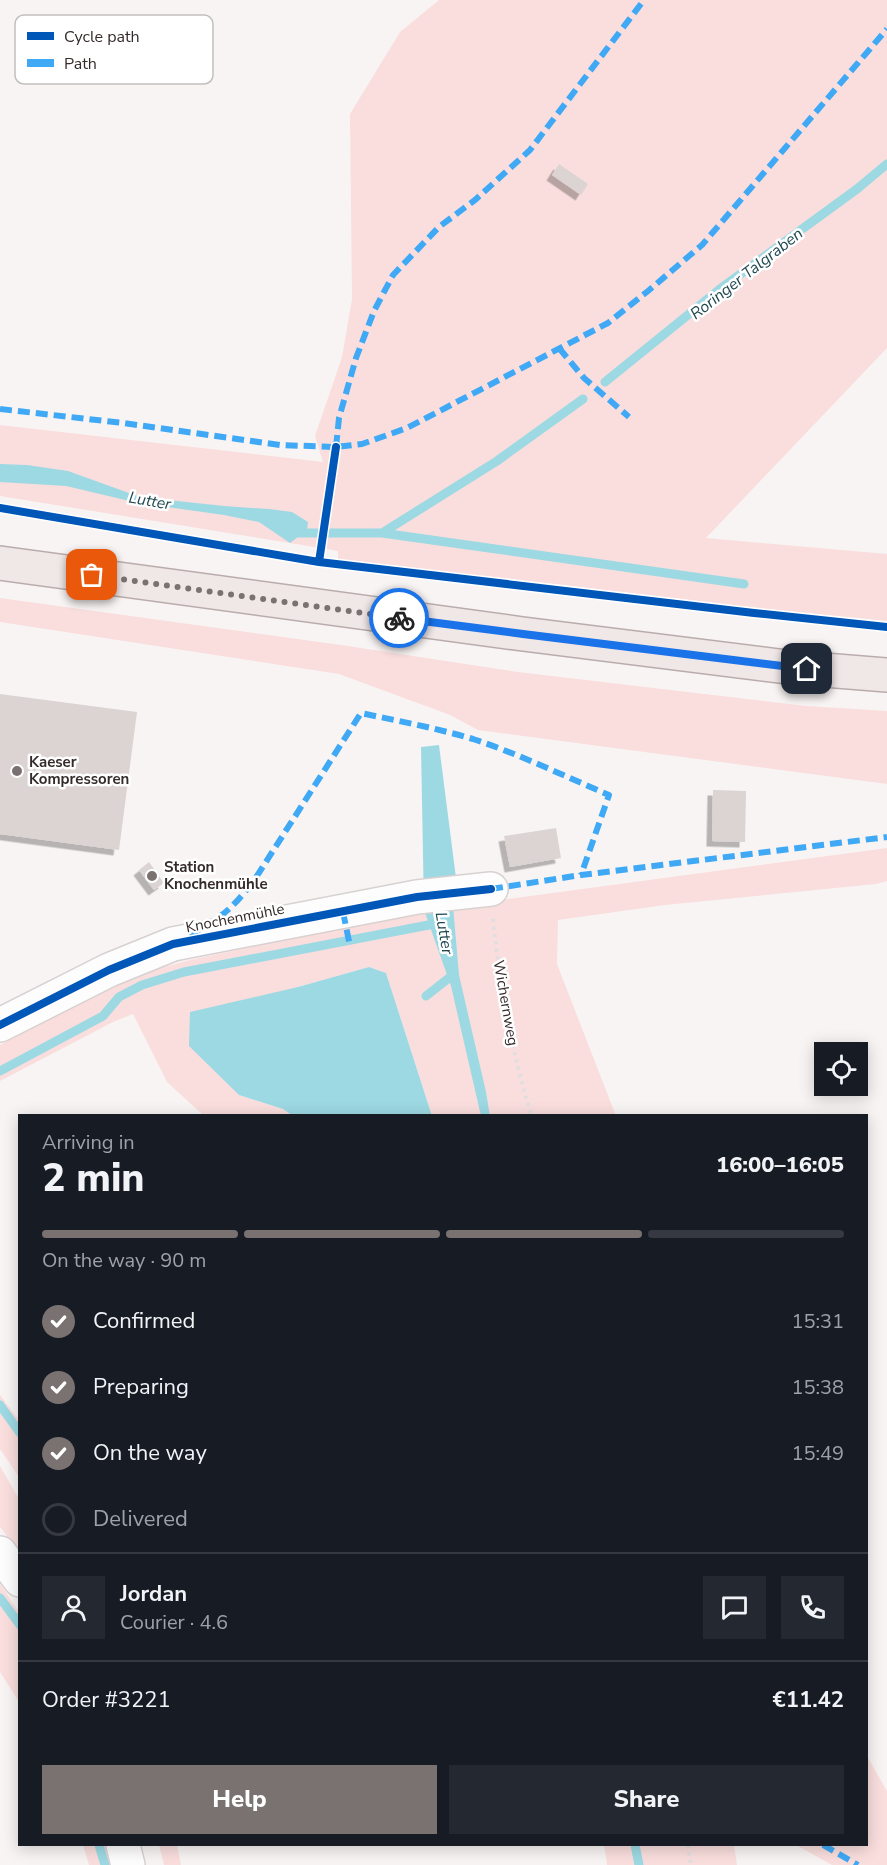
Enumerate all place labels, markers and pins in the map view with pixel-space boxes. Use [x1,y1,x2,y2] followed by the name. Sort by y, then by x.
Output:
[66,549,117,600] pin
[781,643,832,694] pin
[29,752,129,789] place label: Kaeser Kompressoren
[10,764,24,778] marker: Kaeser Kompressoren
[164,857,268,894] place label: Station Knochenmühle
[145,869,159,883] marker: Station Knochenmühle

